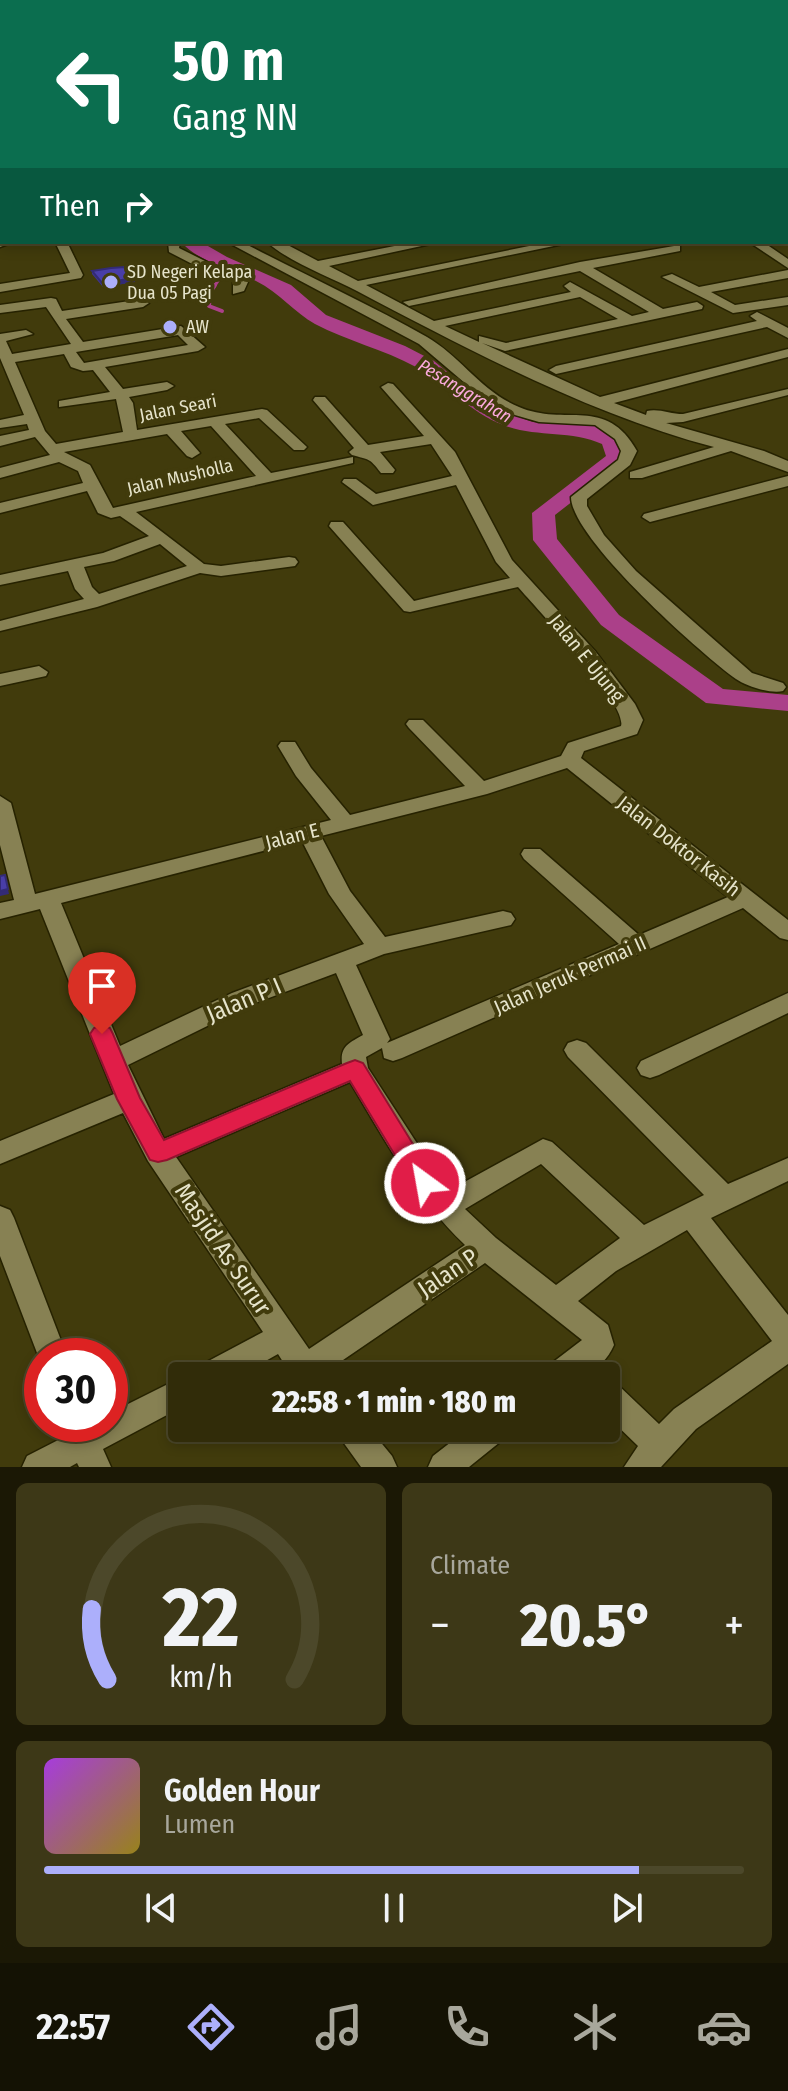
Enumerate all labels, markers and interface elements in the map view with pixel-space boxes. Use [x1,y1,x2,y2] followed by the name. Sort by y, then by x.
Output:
[172,28,284,95] text: 50 m
[40,32,144,136] icon: left
[172,96,298,140] text: Gang NN
[116,184,160,228] icon: right
[40,188,100,224] text: Then
[127,261,253,304] place label: SD Negeri Kelapa Dua 05 Pagi
[102,273,120,291] marker: SD Negeri Kelapa Dua 05 Pagi
[186,316,209,338] place label: AW
[161,318,179,336] marker: AW
[414,354,516,428] water label: Pesanggrahan
[138,390,218,426] street label: Jalan Seari
[125,454,235,500] street label: Jalan Musholla
[544,609,630,707] street label: Jalan E Ujung
[613,791,745,901] street label: Jalan Doktor Kasih
[263,818,321,854] street label: Jalan E
[490,931,650,1019] street label: Jalan Jeruk Permai II
[68,952,136,1034] pin
[80,964,124,1008] icon: arrive
[202,972,286,1028] street label: Jalan P I
[383,1141,467,1225] position arrow
[169,1178,277,1320] street label: Masjid As Surur
[412,1243,484,1303] street label: Jalan P
[24,1338,128,1442] speed limit sign: 30
[272,1384,516,1420] text: 22:58 · 1 min · 180 m
[430,1550,510,1581] text: Climate
[161,1568,240,1668] text: 22
[520,1590,654,1662] text: 20.5°
[430,1599,450,1652] text: −
[724,1599,744,1652] text: +
[169,1660,233,1695] text: km/h
[164,1773,320,1809] text: Golden Hour
[164,1809,235,1840] text: Lumen
[139,1886,183,1930] icon: previous
[372,1886,416,1930] icon: pause
[605,1886,649,1930] icon: next
[183,1999,239,2055] icon: directions
[311,1999,367,2055] icon: music
[439,1999,495,2055] icon: phone
[567,1999,623,2055] icon: climate
[696,1999,752,2055] icon: car
[36,2005,110,2049] text: 22:57

